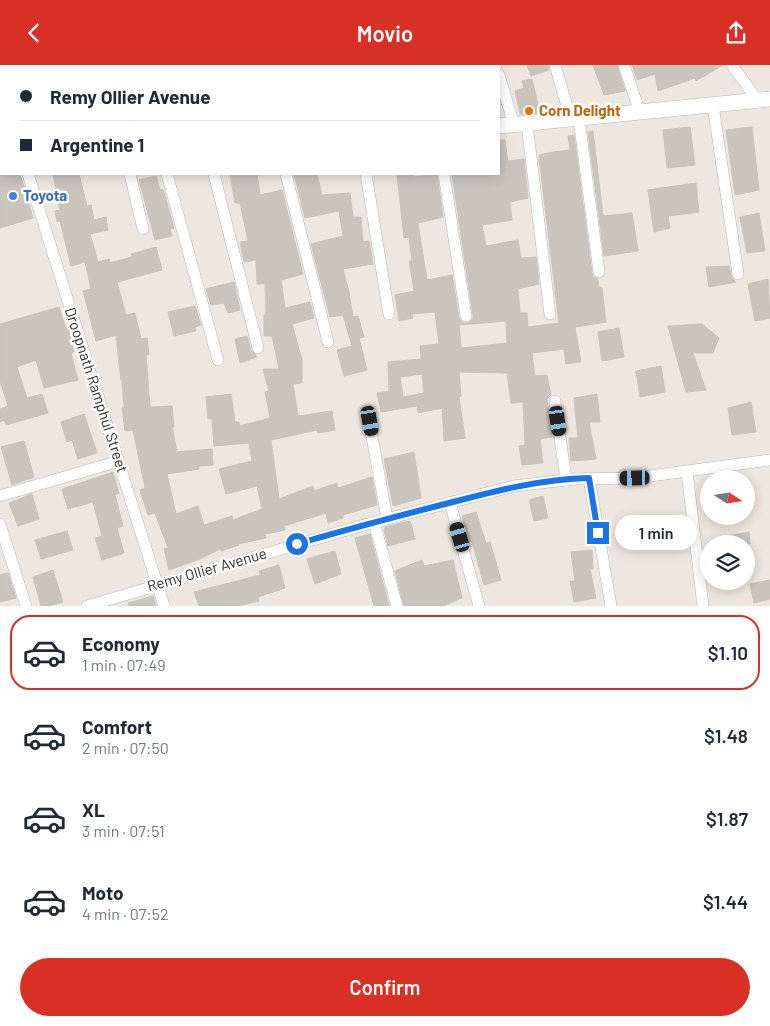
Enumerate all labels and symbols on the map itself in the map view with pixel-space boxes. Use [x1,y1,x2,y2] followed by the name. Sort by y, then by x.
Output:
[539,101,621,119] place label: Corn Delight
[523,105,535,117] marker: Corn Delight
[23,186,67,204] place label: Toyota
[7,190,19,202] marker: Toyota
[62,305,132,475] street label: Droopnath Ramphul Street
[360,405,379,437] car
[548,405,567,437] car
[619,470,650,486] car
[700,470,755,525] north arrow
[616,515,698,551] callout: 1 min
[448,521,471,553] car
[587,522,609,544] route end
[286,533,308,555] route start
[145,543,269,595] street label: Remy Ollier Avenue

